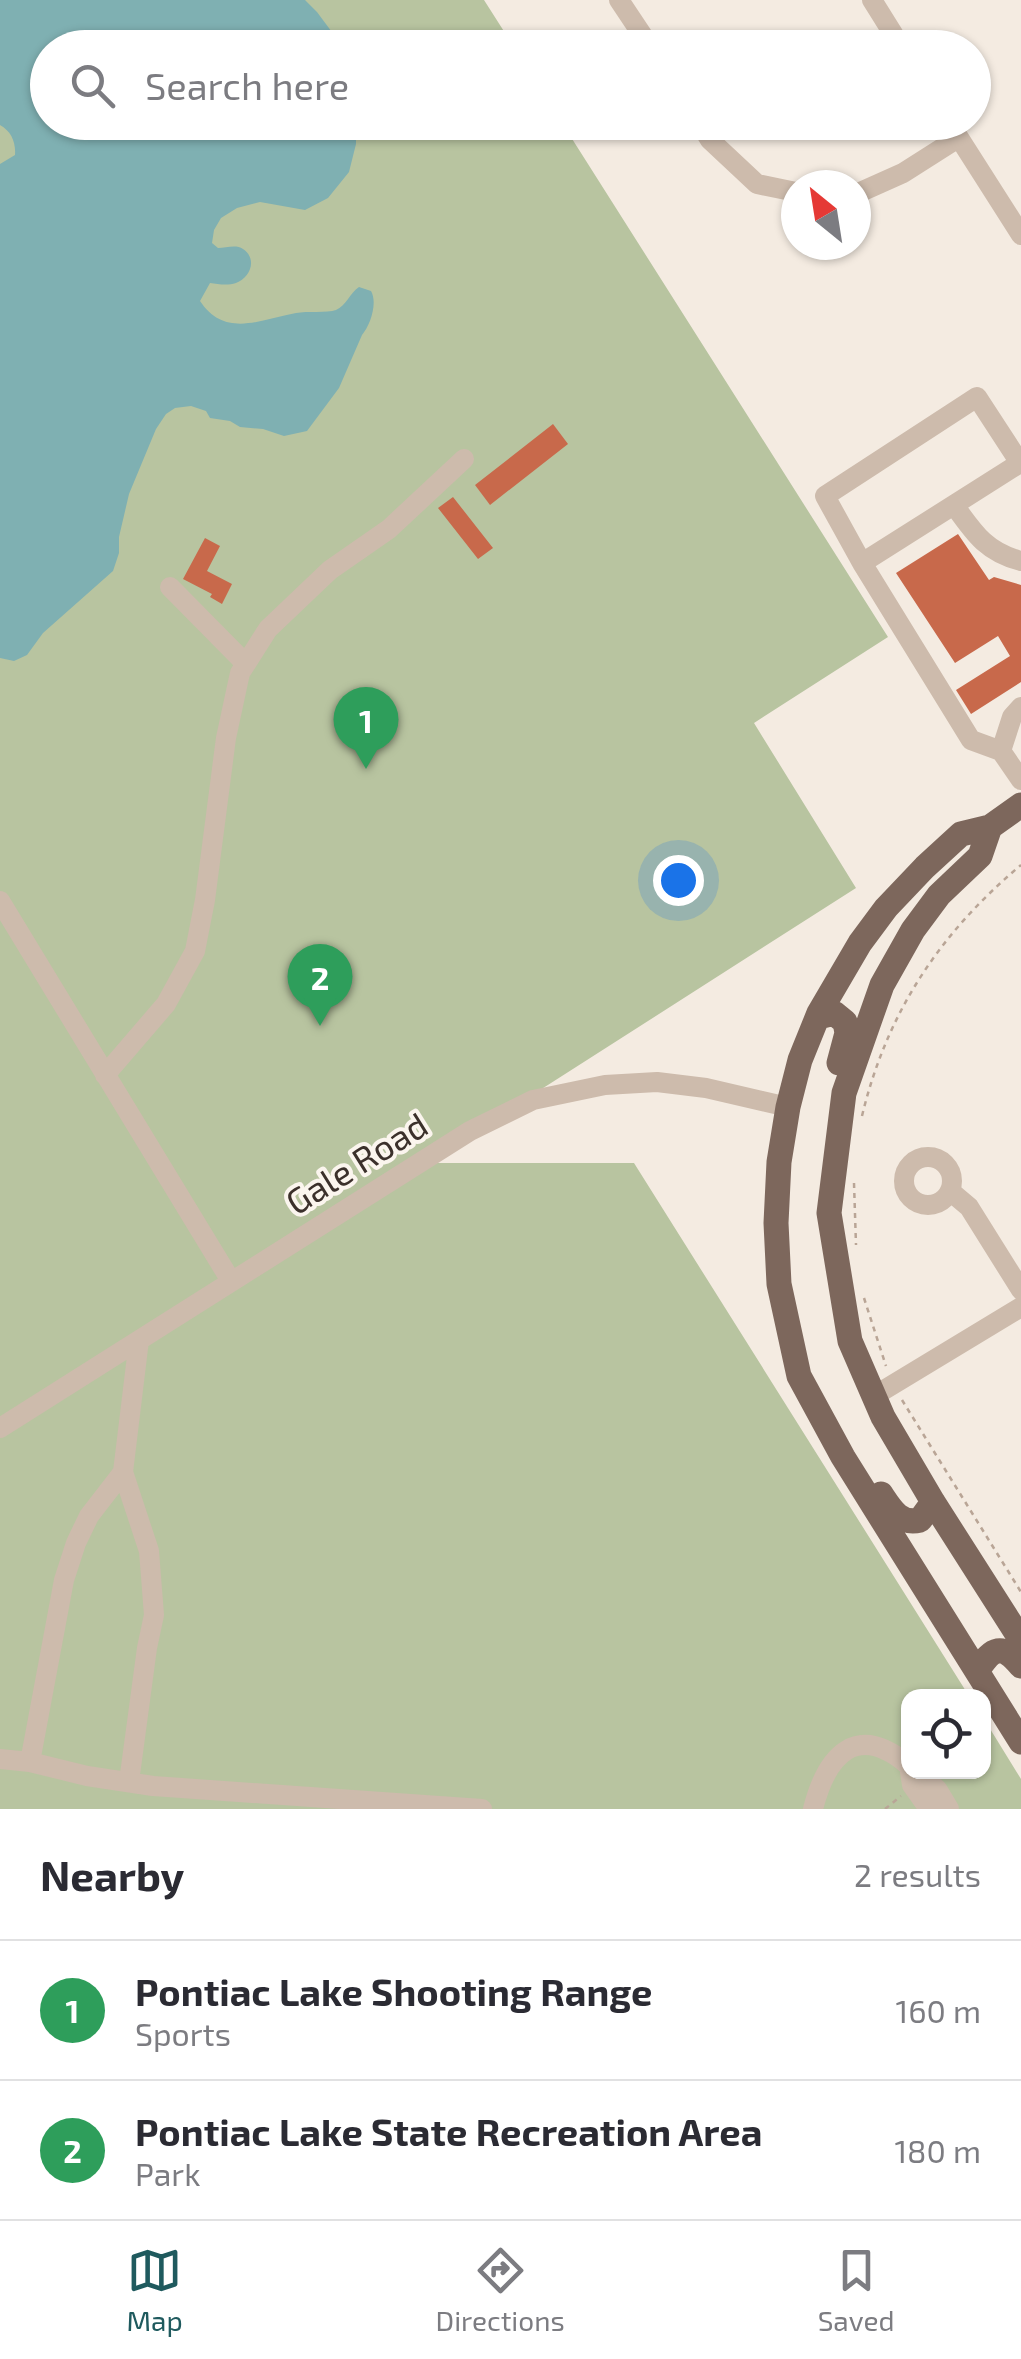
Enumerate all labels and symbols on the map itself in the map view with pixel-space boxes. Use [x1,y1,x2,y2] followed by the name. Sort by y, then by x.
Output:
[781,170,871,260] north arrow
[334,686,398,769] pin: 1
[653,855,704,906] your location
[288,944,352,1026] pin: 2
[277,1102,434,1222] street label: Gale Road

